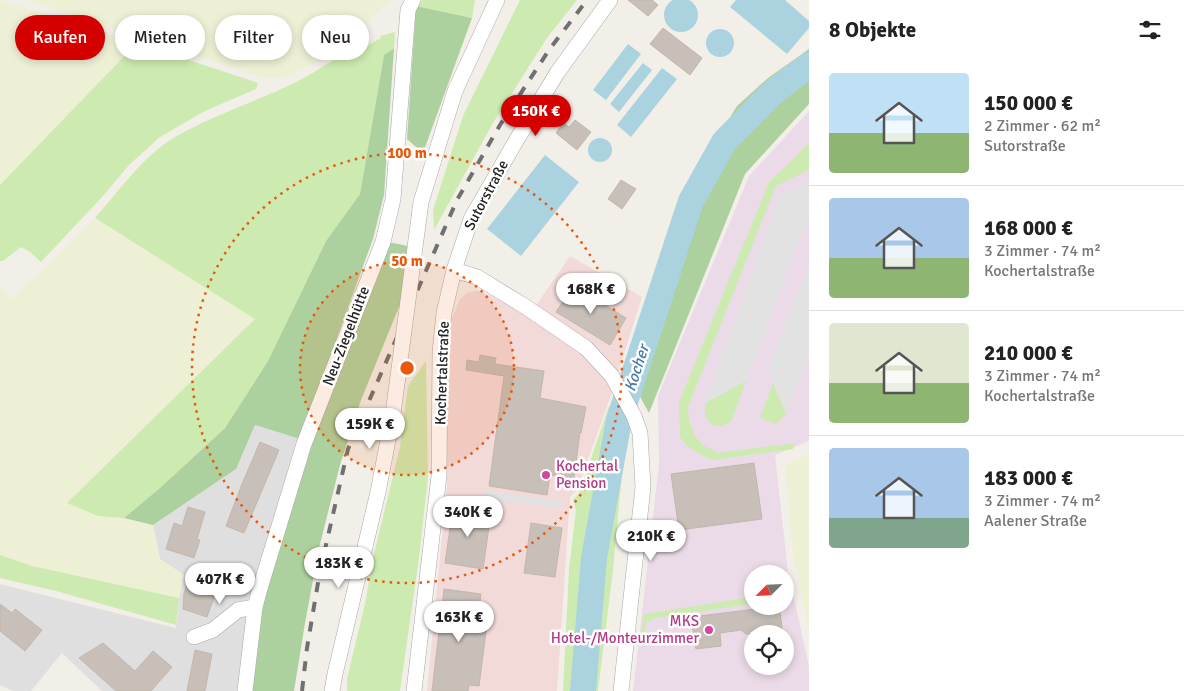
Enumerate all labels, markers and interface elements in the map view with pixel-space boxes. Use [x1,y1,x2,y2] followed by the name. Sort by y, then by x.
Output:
[15,15,105,60] chip: Kaufen
[115,15,205,60] chip: Mieten
[215,15,292,60] chip: Filter
[302,15,369,60] chip: Neu
[1136,16,1164,44] icon: filters
[829,17,916,43] text: 8 Objekte
[984,90,1073,116] text: 150 000 €
[869,93,929,153] icon: home
[495,94,577,137] pin: 150K €
[512,101,560,121] text: 150K €
[984,116,1101,136] text: 2 Zimmer · 62 m²
[984,136,1066,156] text: Sutorstraße
[387,144,427,162] text: 100 m
[460,157,512,233] street label: Sutorstraße
[984,215,1073,241] text: 168 000 €
[869,218,929,278] icon: home
[984,241,1101,261] text: 3 Zimmer · 74 m²
[391,252,423,270] text: 50 m
[984,261,1095,281] text: Kochertalstraße
[550,272,632,315] pin: 168K €
[567,279,615,299] text: 168K €
[319,284,373,388] street label: Neu-Ziegelhütte
[431,321,453,425] street label: Kochertalstraße
[984,340,1073,366] text: 210 000 €
[620,341,654,394] water label: Kocher
[869,343,929,403] icon: home
[398,359,416,377] centre of rings
[984,366,1101,386] text: 3 Zimmer · 74 m²
[984,386,1095,406] text: Kochertalstraße
[329,408,411,450] pin: 159K €
[346,414,394,434] text: 159K €
[556,457,618,492] place label: Kochertal Pension
[984,465,1073,491] text: 183 000 €
[869,468,929,528] icon: home
[540,469,552,481] marker: Kochertal Pension
[984,491,1101,511] text: 3 Zimmer · 74 m²
[427,496,509,538] pin: 340K €
[444,502,492,522] text: 340K €
[984,511,1087,531] text: Aalener Straße
[610,520,692,562] pin: 210K €
[627,526,675,546] text: 210K €
[298,546,380,589] pin: 183K €
[315,553,363,573] text: 183K €
[179,562,261,605] pin: 407K €
[744,565,794,615] north arrow
[744,565,794,675] map controls
[196,569,244,589] text: 407K €
[418,600,500,643] pin: 163K €
[435,607,483,627] text: 163K €
[551,612,699,647] place label: MKS Hotel-/Monteurzimmer
[703,624,715,636] marker: MKS Hotel-/Monteurzimmer
[744,625,794,675] button: locate

